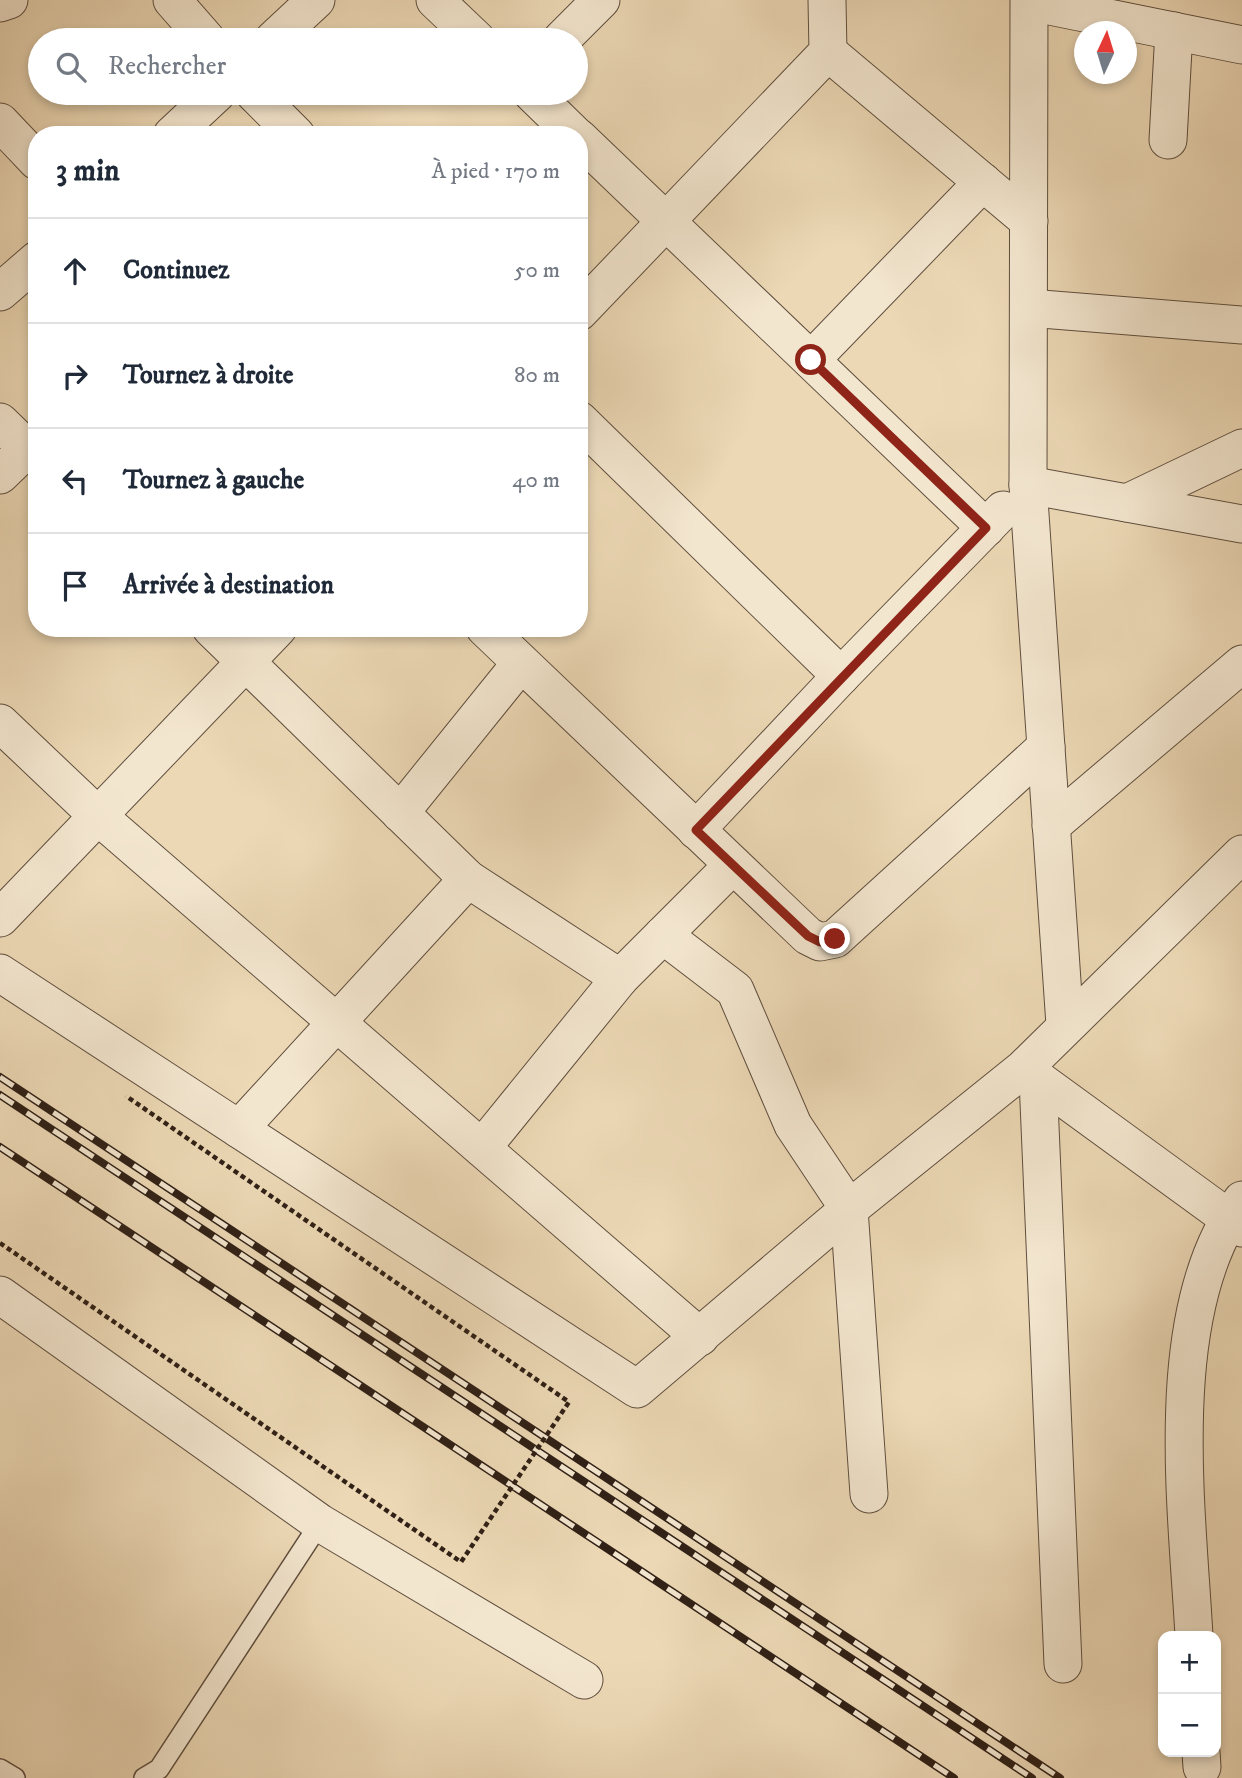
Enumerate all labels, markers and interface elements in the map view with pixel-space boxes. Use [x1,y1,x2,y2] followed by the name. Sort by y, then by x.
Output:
[1074,21,1137,84] north arrow
[28,28,588,105] search box
[52,48,90,86] icon: search
[108,50,226,83] text: Rechercher
[56,153,120,190] text: 3 min
[431,157,560,186] text: À pied · 170 m
[56,252,94,290] icon: ahead
[123,254,229,287] text: Continuez
[514,256,560,285] text: 50 m
[795,344,826,375] route start
[56,357,94,395] icon: right
[123,359,294,392] text: Tournez à droite
[514,361,560,390] text: 80 m
[56,462,94,500] icon: left
[123,464,304,497] text: Tournez à gauche
[512,466,560,495] text: 40 m
[56,567,94,605] icon: arrive
[123,569,334,602] text: Arrivée à destination
[819,923,850,954] route end
[1158,1631,1221,1757] map controls
[1158,1631,1221,1694] button: +
[1158,1694,1221,1757] button: −

